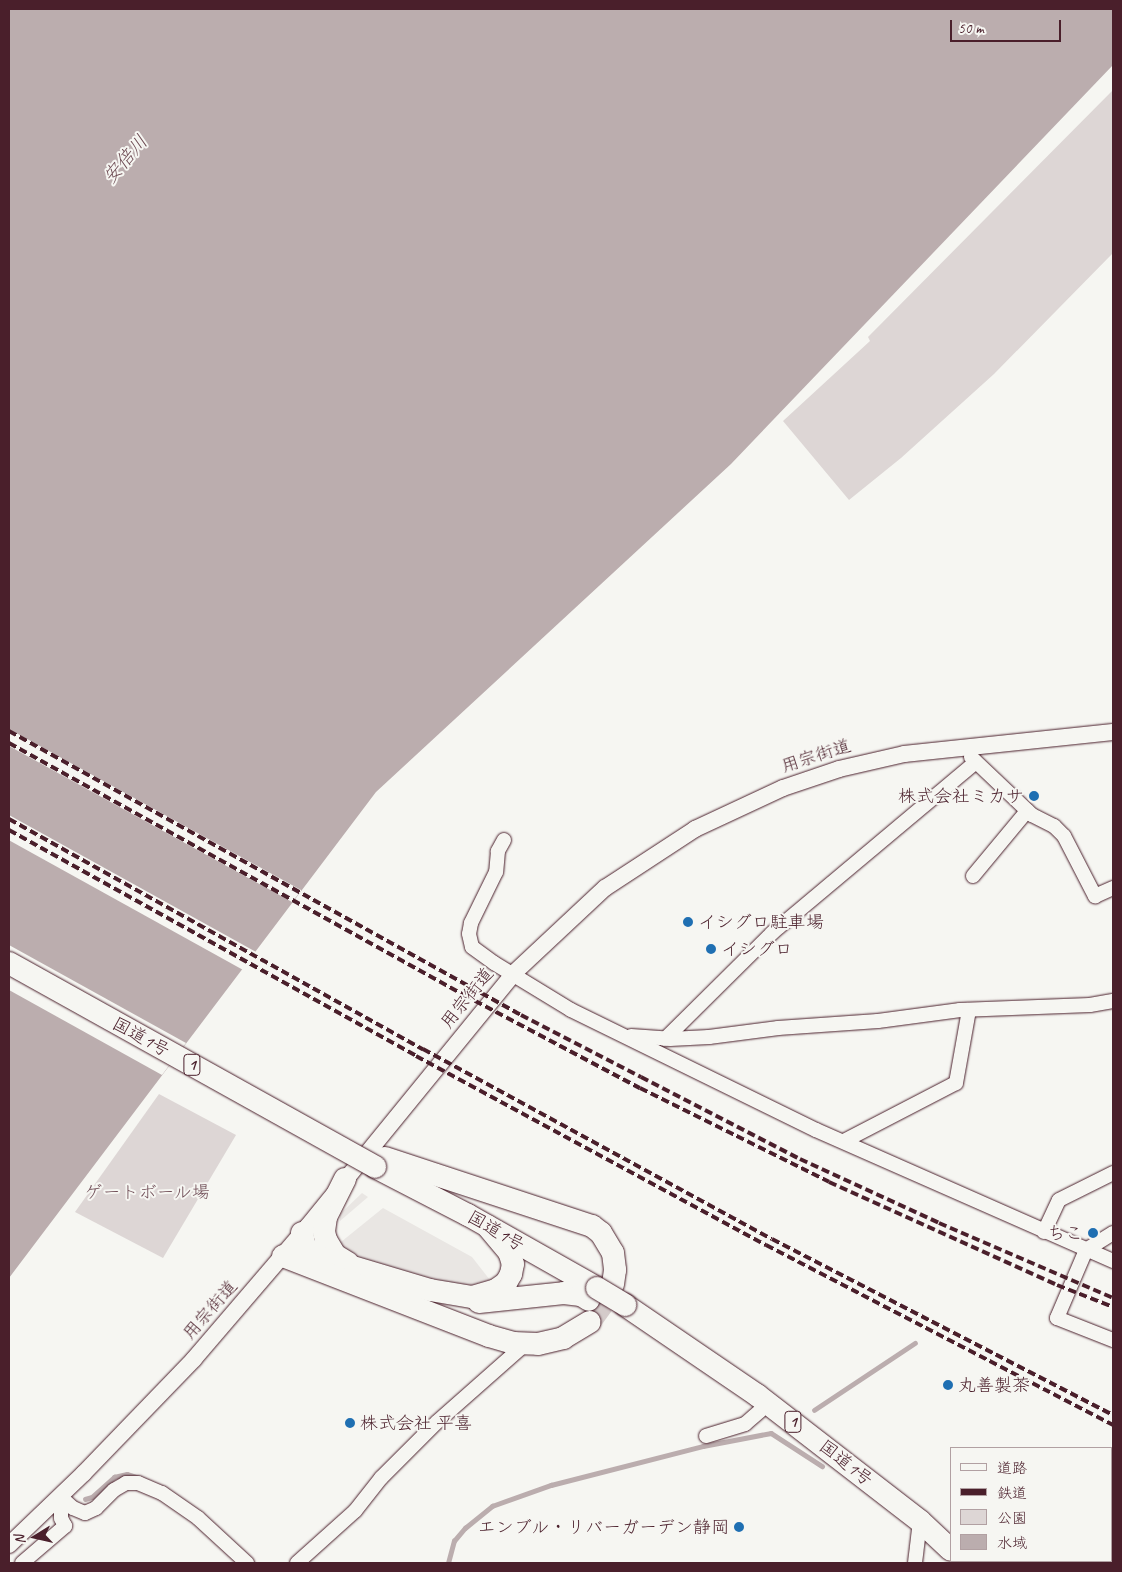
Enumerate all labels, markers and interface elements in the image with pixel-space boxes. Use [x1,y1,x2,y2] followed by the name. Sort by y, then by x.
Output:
[952,10,1063,42] scale bar
[958,19,984,38] text: 50 m
[99,131,153,189] water label: 安倍川
[778,735,854,777] street label: 用宗街道
[898,785,1024,807] place label: 株式会社ミカサ
[1028,790,1040,802] marker: 株式会社ミカサ
[698,911,824,933] place label: イシグロ駐車場
[682,916,694,928] marker: イシグロ駐車場
[721,938,793,960] place label: イシグロ
[705,943,717,955] marker: イシグロ
[436,963,498,1033] street label: 用宗街道
[109,1013,173,1061] street label: 国道1号
[183,1052,201,1078] road number: 1
[84,1181,210,1203] park label: ゲートボール場
[464,1206,528,1256] street label: 国道1号
[1047,1222,1083,1244] place label: ちこ
[1087,1227,1099,1239] marker: ちこ
[178,1276,242,1344] street label: 用宗街道
[958,1374,1030,1396] place label: 丸善製茶
[942,1379,954,1391] marker: 丸善製茶
[784,1408,802,1435] road number: 1
[360,1412,472,1434] place label: 株式会社 平喜
[344,1417,356,1429] marker: 株式会社 平喜
[815,1435,877,1491] street label: 国道1号
[950,1447,1112,1562] legend
[997,1459,1027,1478] text: 道路
[997,1484,1027,1503] text: 鉄道
[997,1509,1027,1528] text: 公園
[10,1512,60,1562] north arrow
[477,1516,729,1538] place label: エンブル・リバーガーデン静岡
[733,1521,745,1533] marker: エンブル・リバーガーデン静岡
[11,1534,29,1545] text: N
[997,1534,1027,1553] text: 水域

